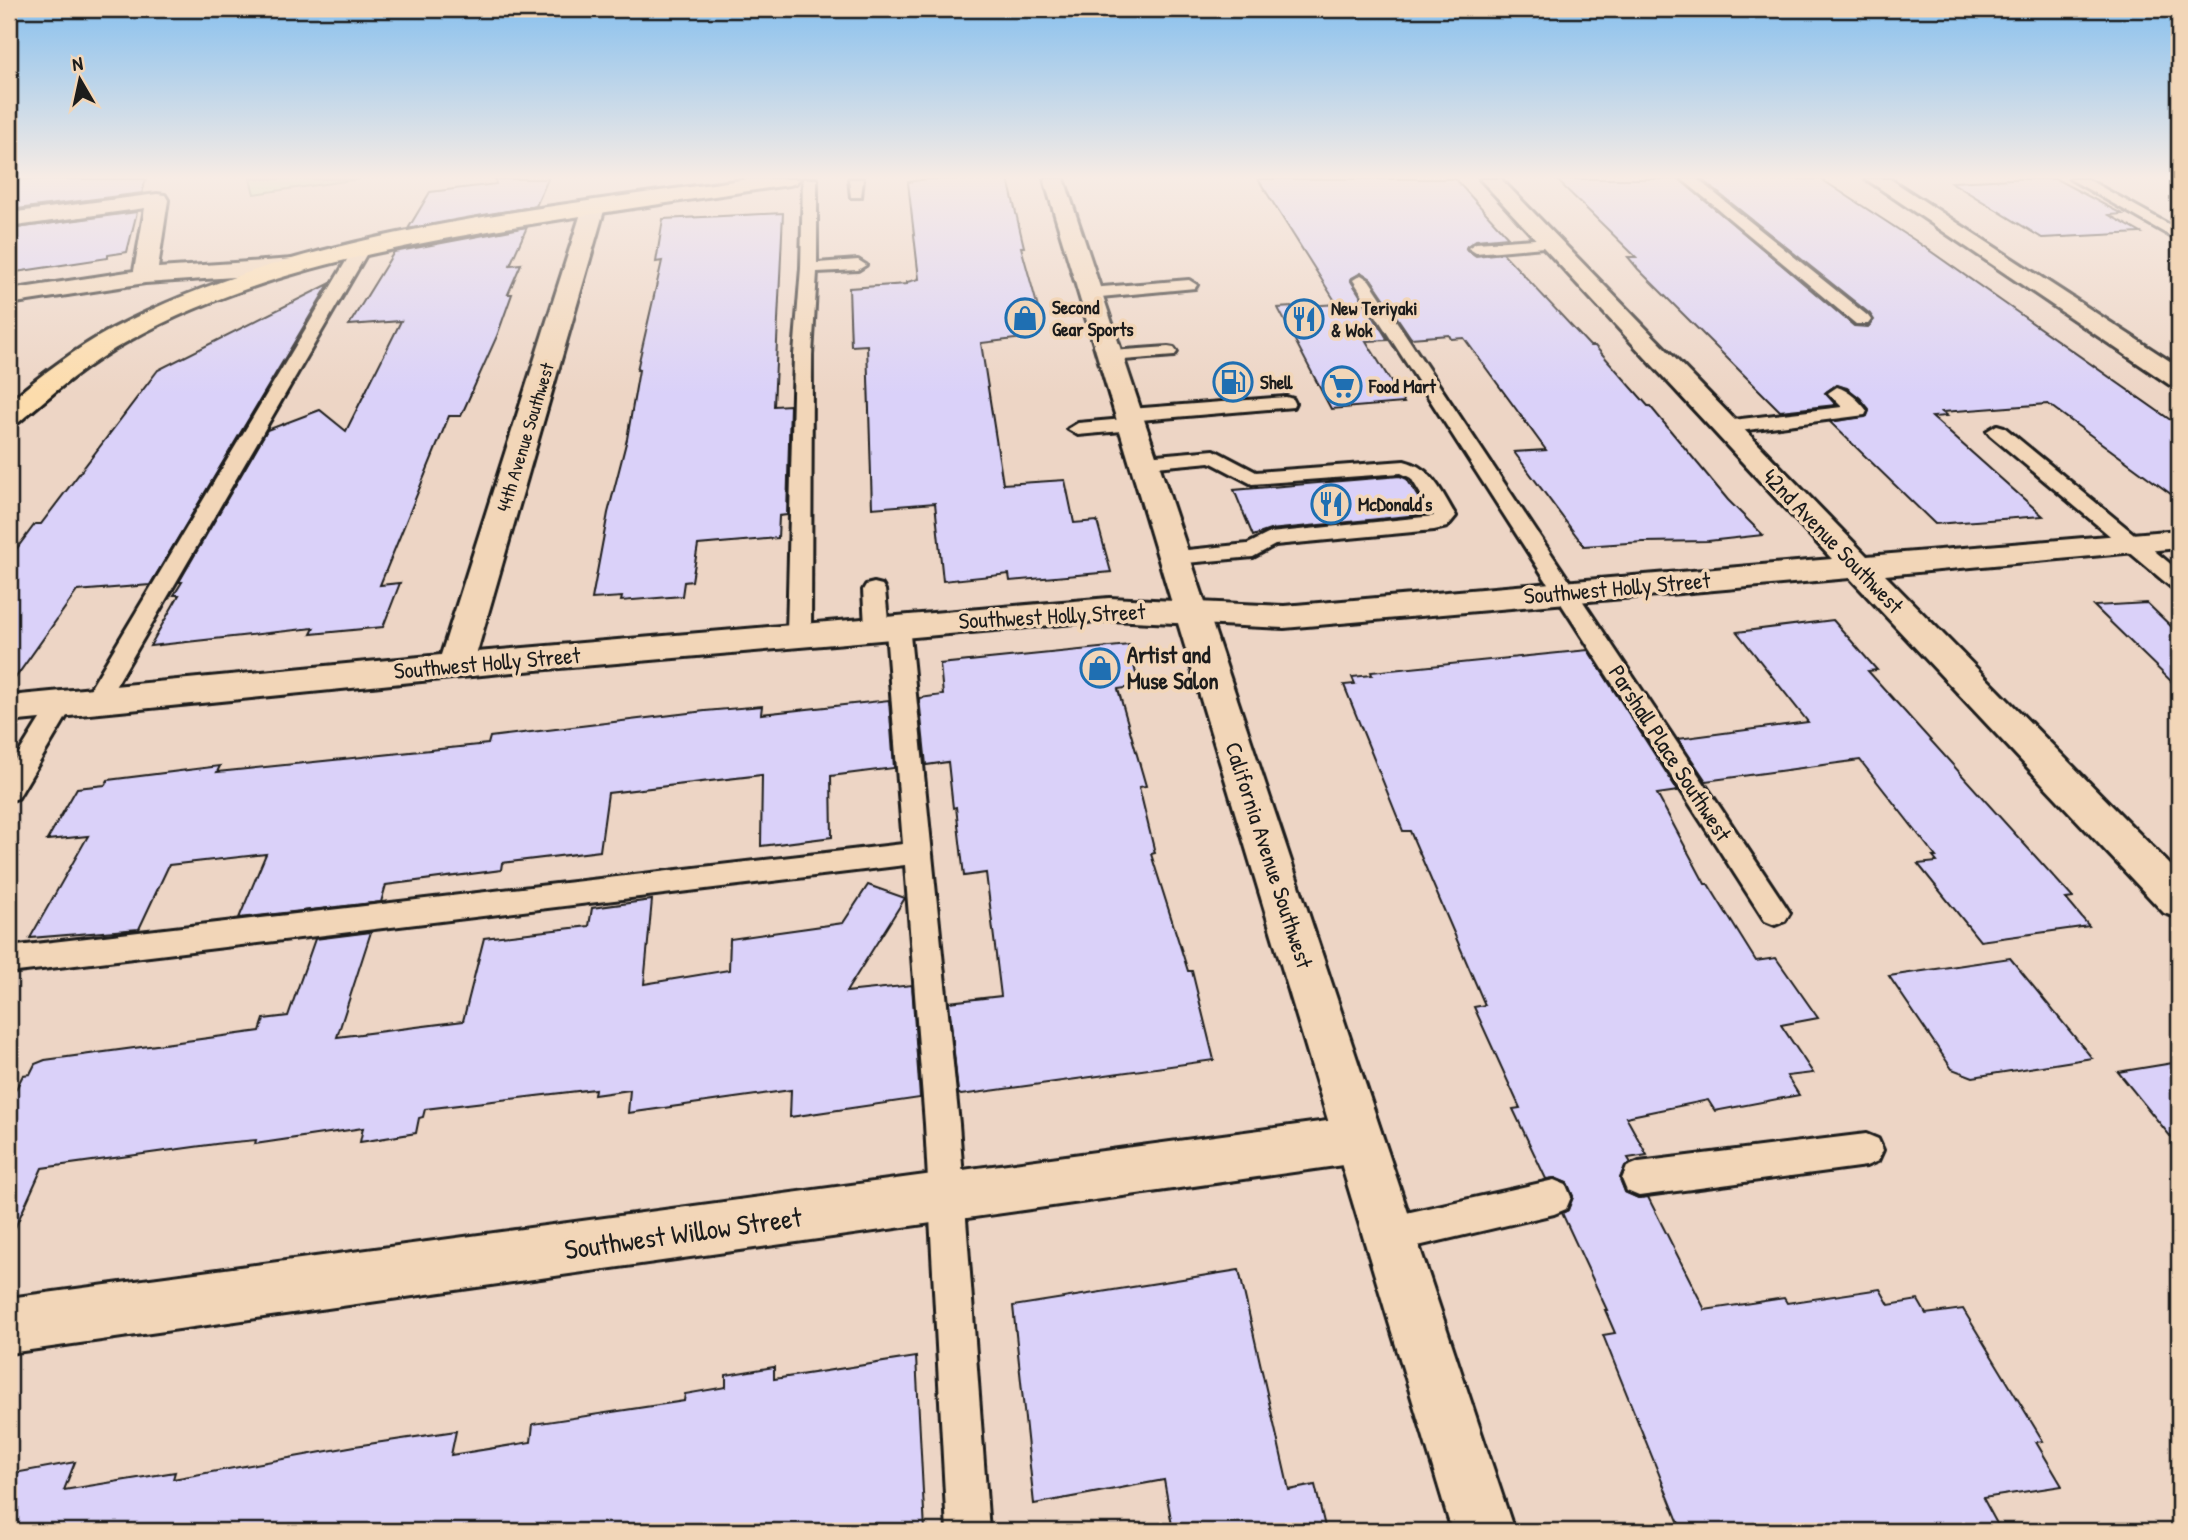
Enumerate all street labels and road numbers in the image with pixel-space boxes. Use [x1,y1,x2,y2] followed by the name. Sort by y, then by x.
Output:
[490,359,560,515] street label: 44th Avenue Southwest
[1756,461,1912,621] street label: 42nd Avenue Southwest
[1522,564,1713,611] street label: Southwest Holly Street
[958,595,1147,636] street label: Southwest Holly Street
[392,639,583,686] street label: Southwest Holly Street
[1602,659,1740,848] street label: Parshall Place Southwest
[1218,738,1321,973] street label: California Avenue Southwest
[562,1197,804,1268] street label: Southwest Willow Street

